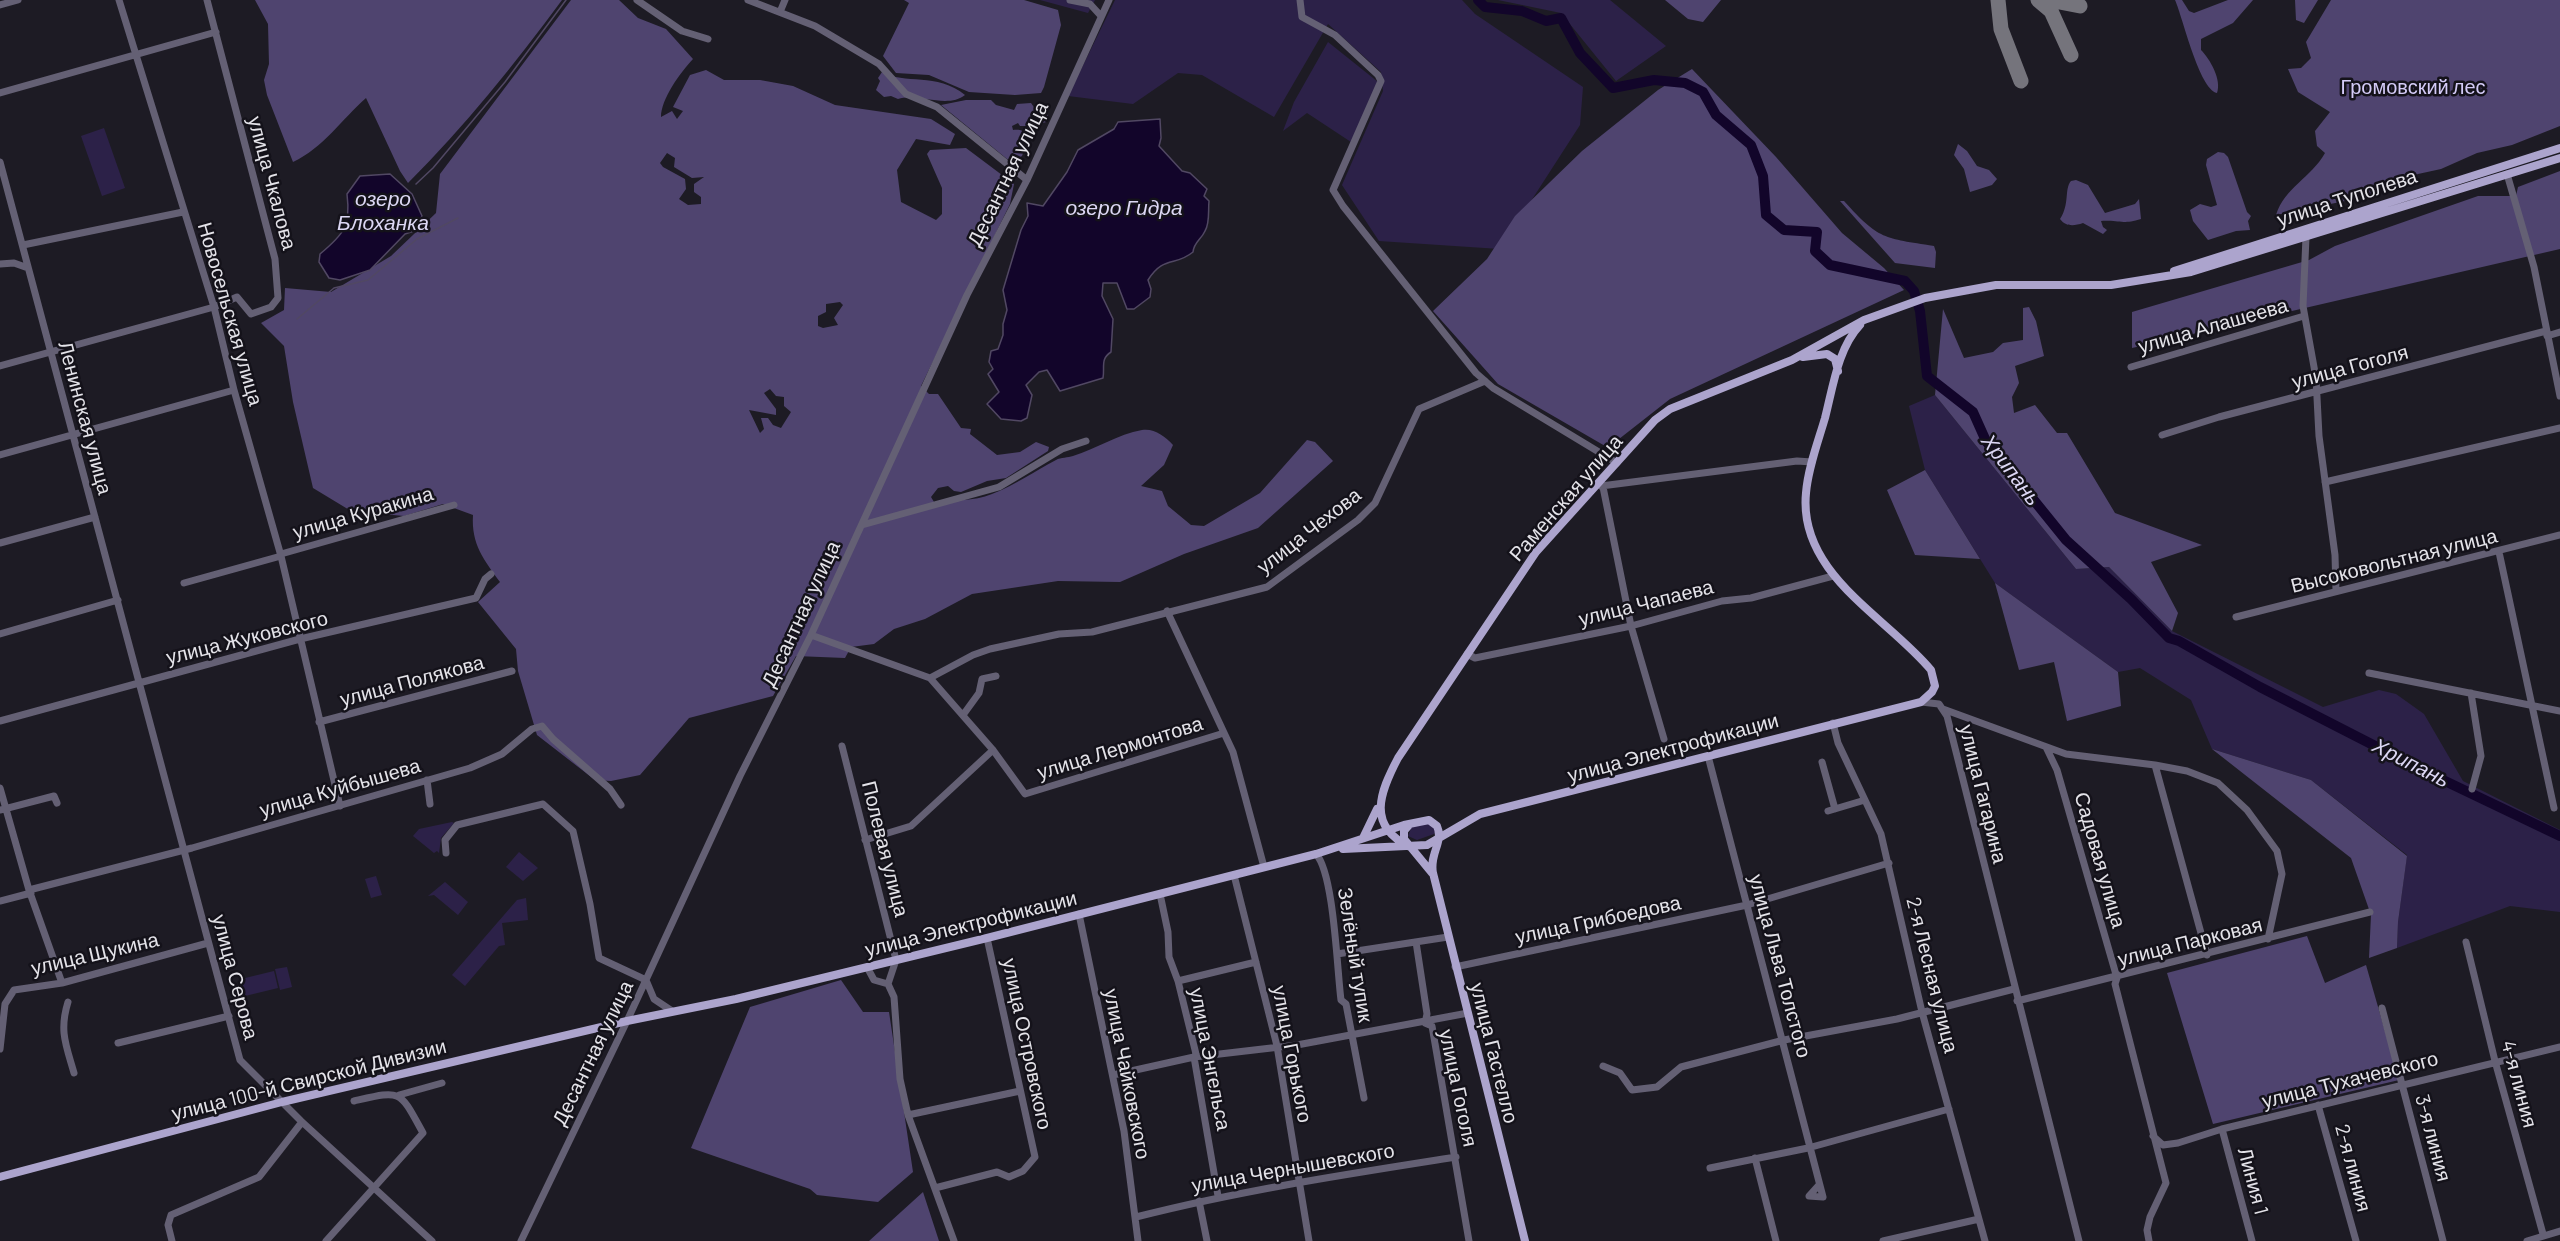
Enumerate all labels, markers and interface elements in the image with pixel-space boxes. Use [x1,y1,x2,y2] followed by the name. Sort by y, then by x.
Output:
[2340,75,2486,99] park label: Громовский лес
[963,98,1053,250] street label: Десантная улица
[243,114,301,252] street label: улица Чкалова
[2274,164,2420,232] street label: улица Туполева
[337,186,429,236] water label: озеро Блоханка
[1065,195,1183,221] water label: озеро Гидра
[192,219,268,409] street label: Новосельская улица
[2135,293,2291,359] street label: улица Алашеева
[53,339,117,497] street label: Ленинская улица
[2289,340,2411,394] street label: улица Гоголя
[1976,429,2046,511] water label: Хрипань
[1505,430,1627,566] street label: Раменская улица
[290,482,436,544] street label: улица Куракина
[1252,483,1366,579] street label: улица Чехова
[2288,524,2500,598] street label: Высоковольтная улица
[757,537,845,691] street label: Десантная улица
[1576,575,1716,631] street label: улица Чапаева
[164,606,330,670] street label: улица Жуковского
[337,650,487,712] street label: улица Полякова
[1565,708,1781,788] street label: улица Электрофикации
[1034,711,1206,785] street label: улица Лермонтова
[1954,722,2012,866] street label: улица Гагарина
[2368,733,2454,793] water label: Хрипань
[257,754,423,822] street label: улица Куйбышева
[857,779,913,919] street label: Полевая улица
[2069,789,2131,931] street label: Садовая улица
[1744,872,1816,1060] street label: улица Льва Толстого
[863,886,1079,962] street label: улица Электрофикации
[1333,886,1377,1024] street label: Зелёный тупик
[1513,891,1683,949] street label: улица Грибоедова
[1901,895,1963,1055] street label: 2-я Лесная улица
[207,912,263,1042] street label: улица Серова
[2115,912,2265,972] street label: улица Парковая
[29,928,161,980] street label: улица Щукина
[997,956,1057,1132] street label: улица Островского
[548,977,638,1129] street label: Десантная улица
[1465,980,1523,1126] street label: улица Гастелло
[1267,983,1317,1125] street label: улица Горького
[1184,986,1236,1132] street label: улица Энгельса
[1099,987,1155,1161] street label: улица Чайковского
[1434,1027,1482,1149] street label: улица Гоголя
[169,1034,449,1126] street label: улица 100-й Свирской Дивизии
[2496,1038,2542,1130] street label: 4-я линия
[2260,1047,2440,1113] street label: улица Тухачевского
[2410,1092,2456,1184] street label: 3-я линия
[2330,1122,2376,1214] street label: 2-я линия
[1190,1138,1396,1198] street label: улица Чернышевского
[2233,1145,2273,1217] street label: Линия 1

